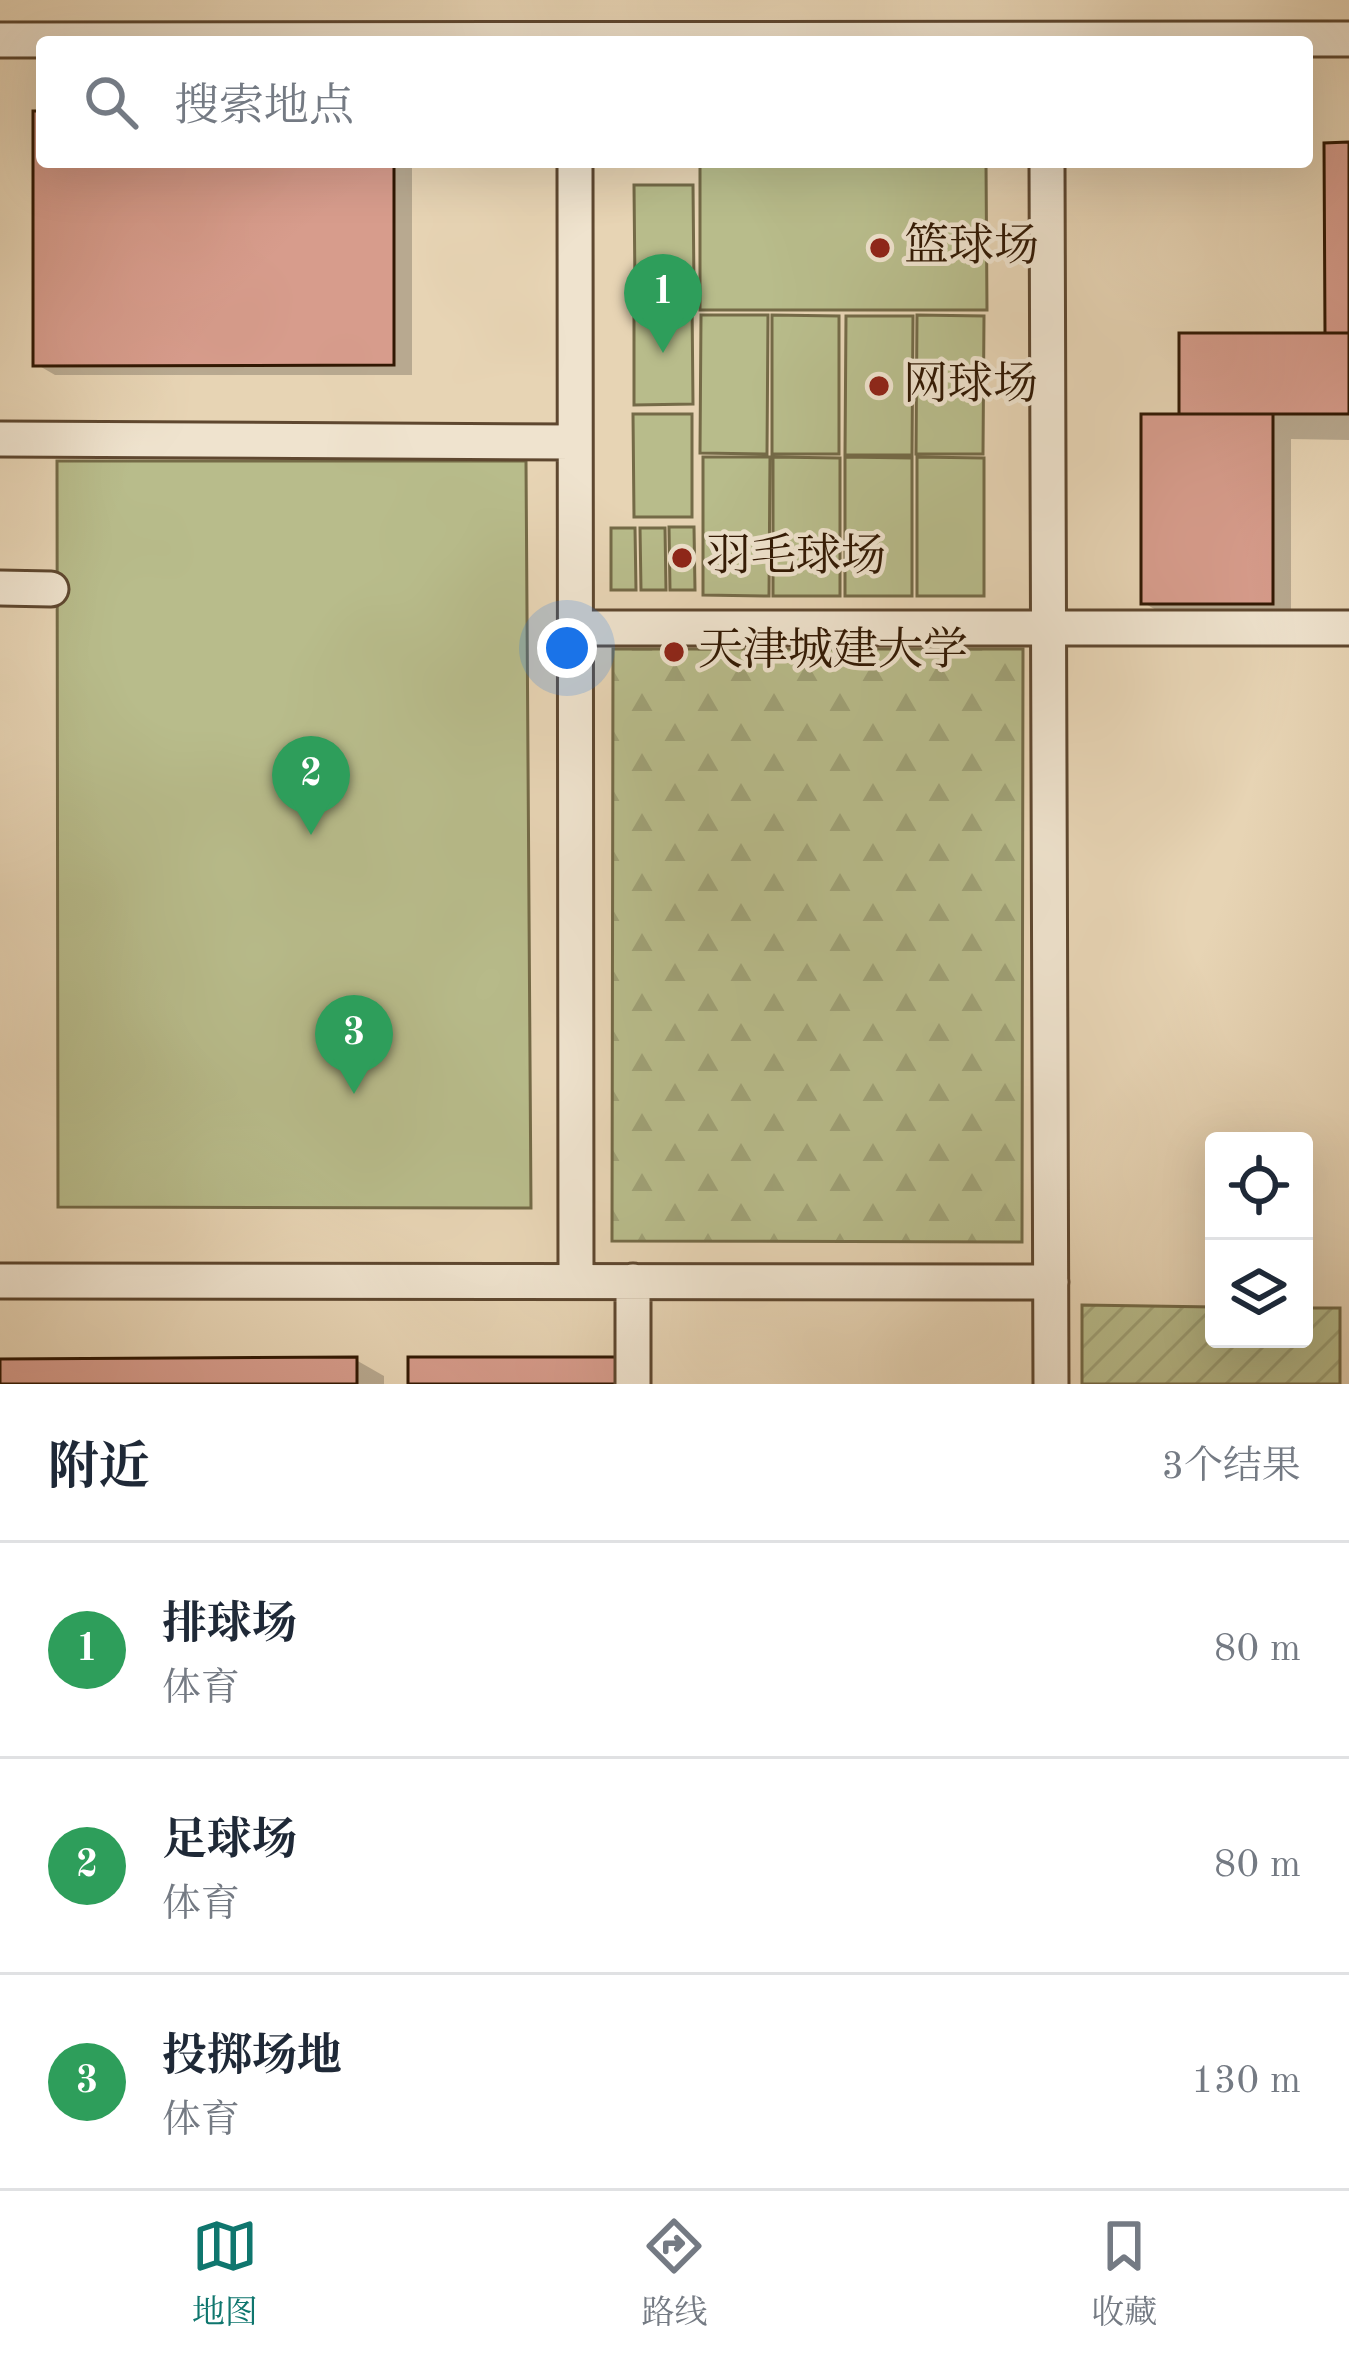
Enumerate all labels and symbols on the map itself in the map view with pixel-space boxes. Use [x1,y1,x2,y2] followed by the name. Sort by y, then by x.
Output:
[904,222,1039,271] place label: 篮球场
[867,235,893,261] marker: 篮球场
[624,254,702,353] pin: 1
[903,360,1038,409] place label: 网球场
[866,373,892,399] marker: 网球场
[706,532,886,581] place label: 羽毛球场
[669,545,695,571] marker: 羽毛球场
[537,618,597,678] your location
[698,626,968,675] place label: 天津城建大学
[661,639,687,665] marker: 天津城建大学
[272,736,350,835] pin: 2
[315,995,393,1094] pin: 3

